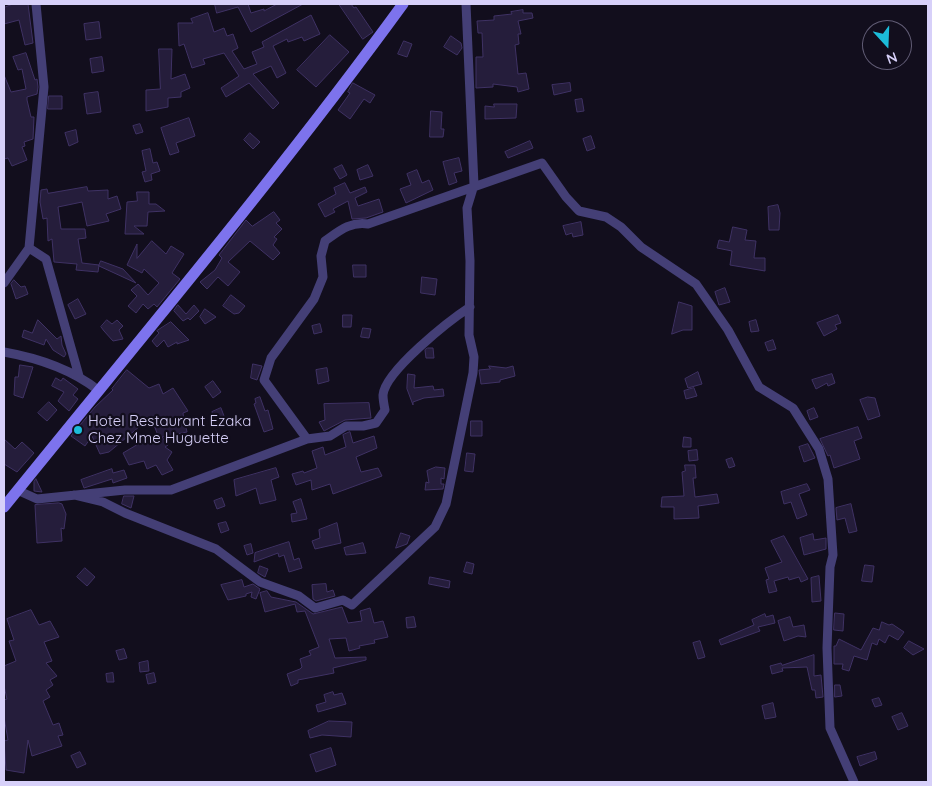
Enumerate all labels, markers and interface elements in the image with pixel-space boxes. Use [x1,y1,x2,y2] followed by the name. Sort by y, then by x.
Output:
[862,20,912,70] north arrow
[884,48,900,68] text: N
[88,412,251,447] place label: Hotel Restaurant Ezaka Chez Mme Huguette
[72,424,84,436] marker: Hotel Restaurant Ezaka Chez Mme Huguette

